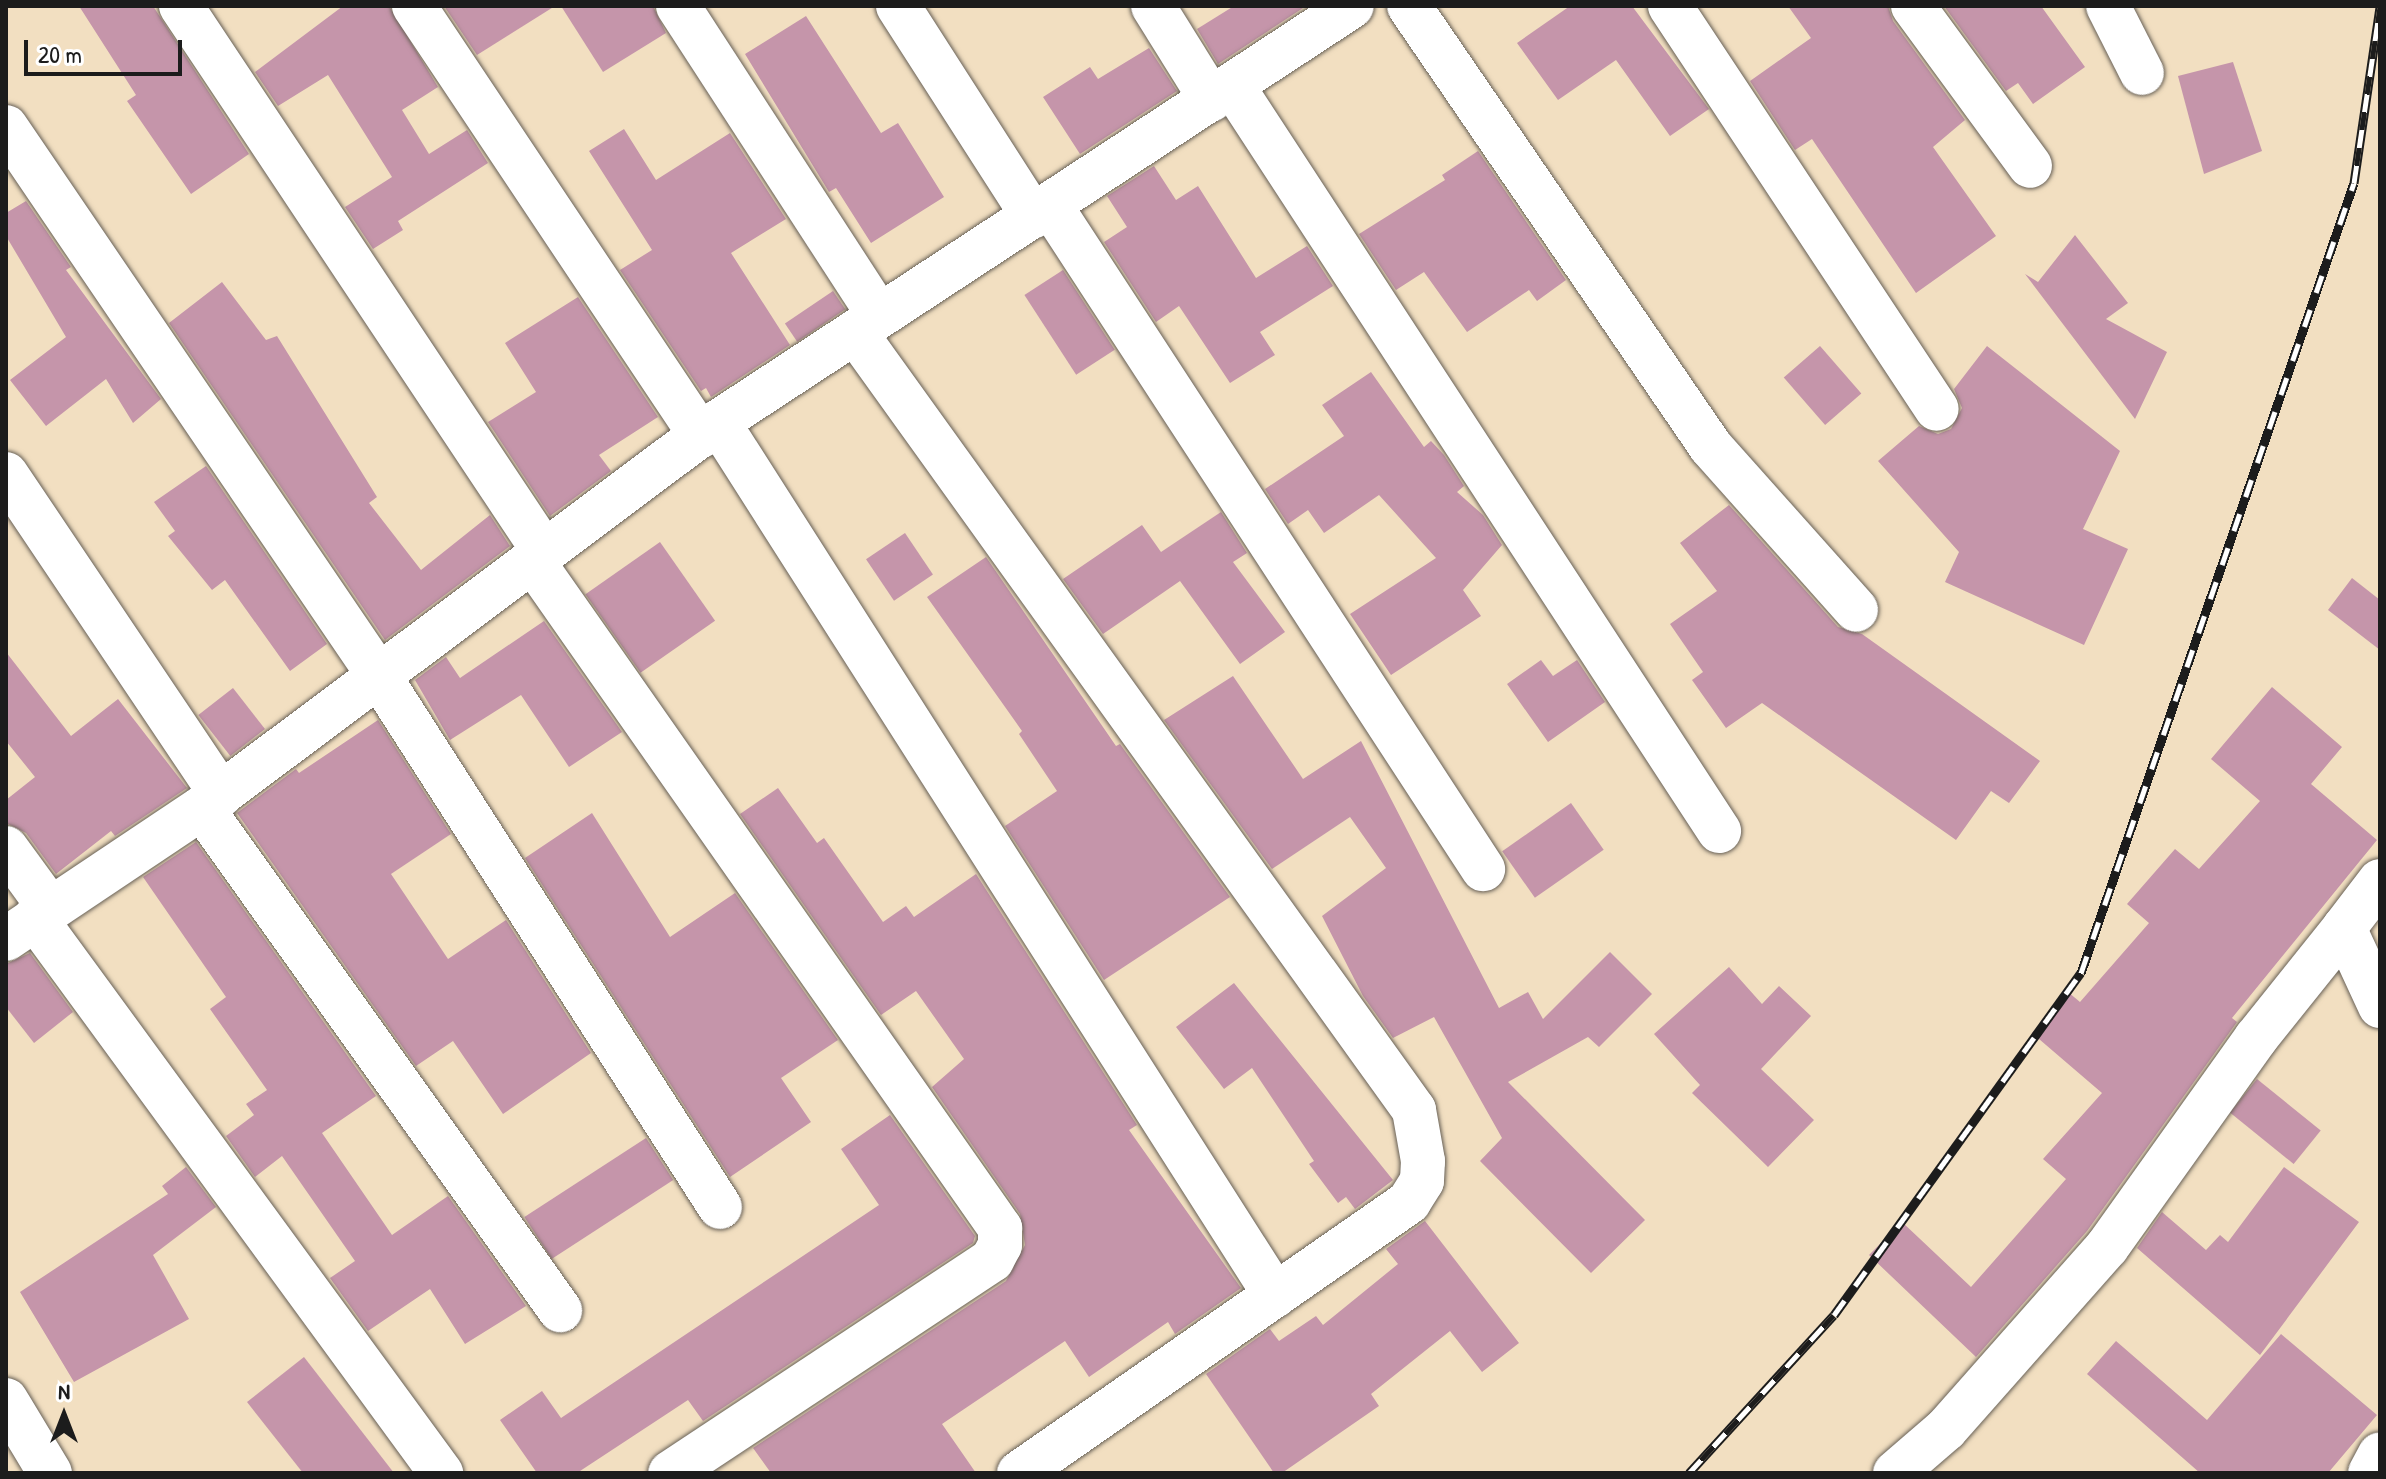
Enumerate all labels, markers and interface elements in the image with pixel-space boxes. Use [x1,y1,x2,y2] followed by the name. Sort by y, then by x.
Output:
[28,24,186,74] scale bar
[38,38,82,70] text: 20 m
[24,1375,104,1455] north arrow
[58,1376,70,1406] text: N

